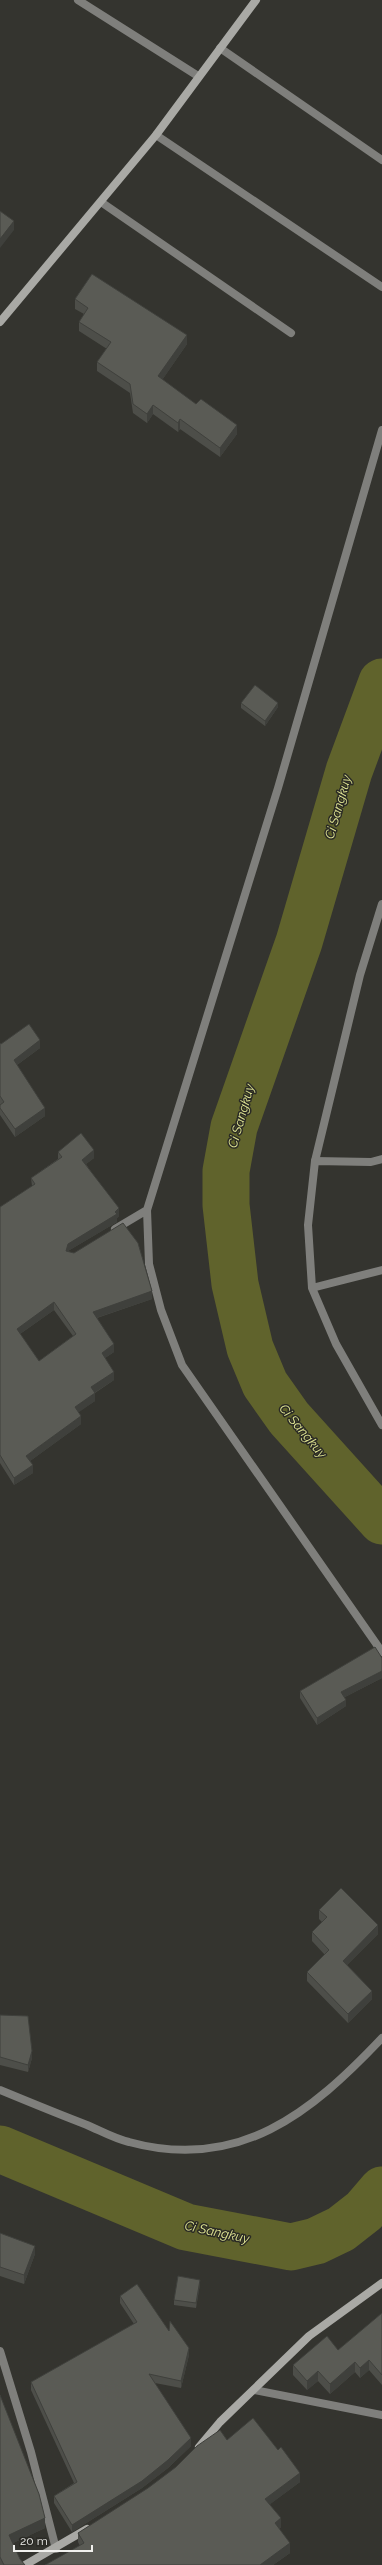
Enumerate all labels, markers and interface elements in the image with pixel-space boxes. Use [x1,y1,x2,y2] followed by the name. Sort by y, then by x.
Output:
[322,773,354,841] water label: Ci Sangkuy
[225,1082,257,1150] water label: Ci Sangkuy
[276,1401,330,1461] water label: Ci Sangkuy
[183,2218,251,2246] water label: Ci Sangkuy
[14,2527,92,2553] scale bar
[20,2534,48,2548] text: 20 m

